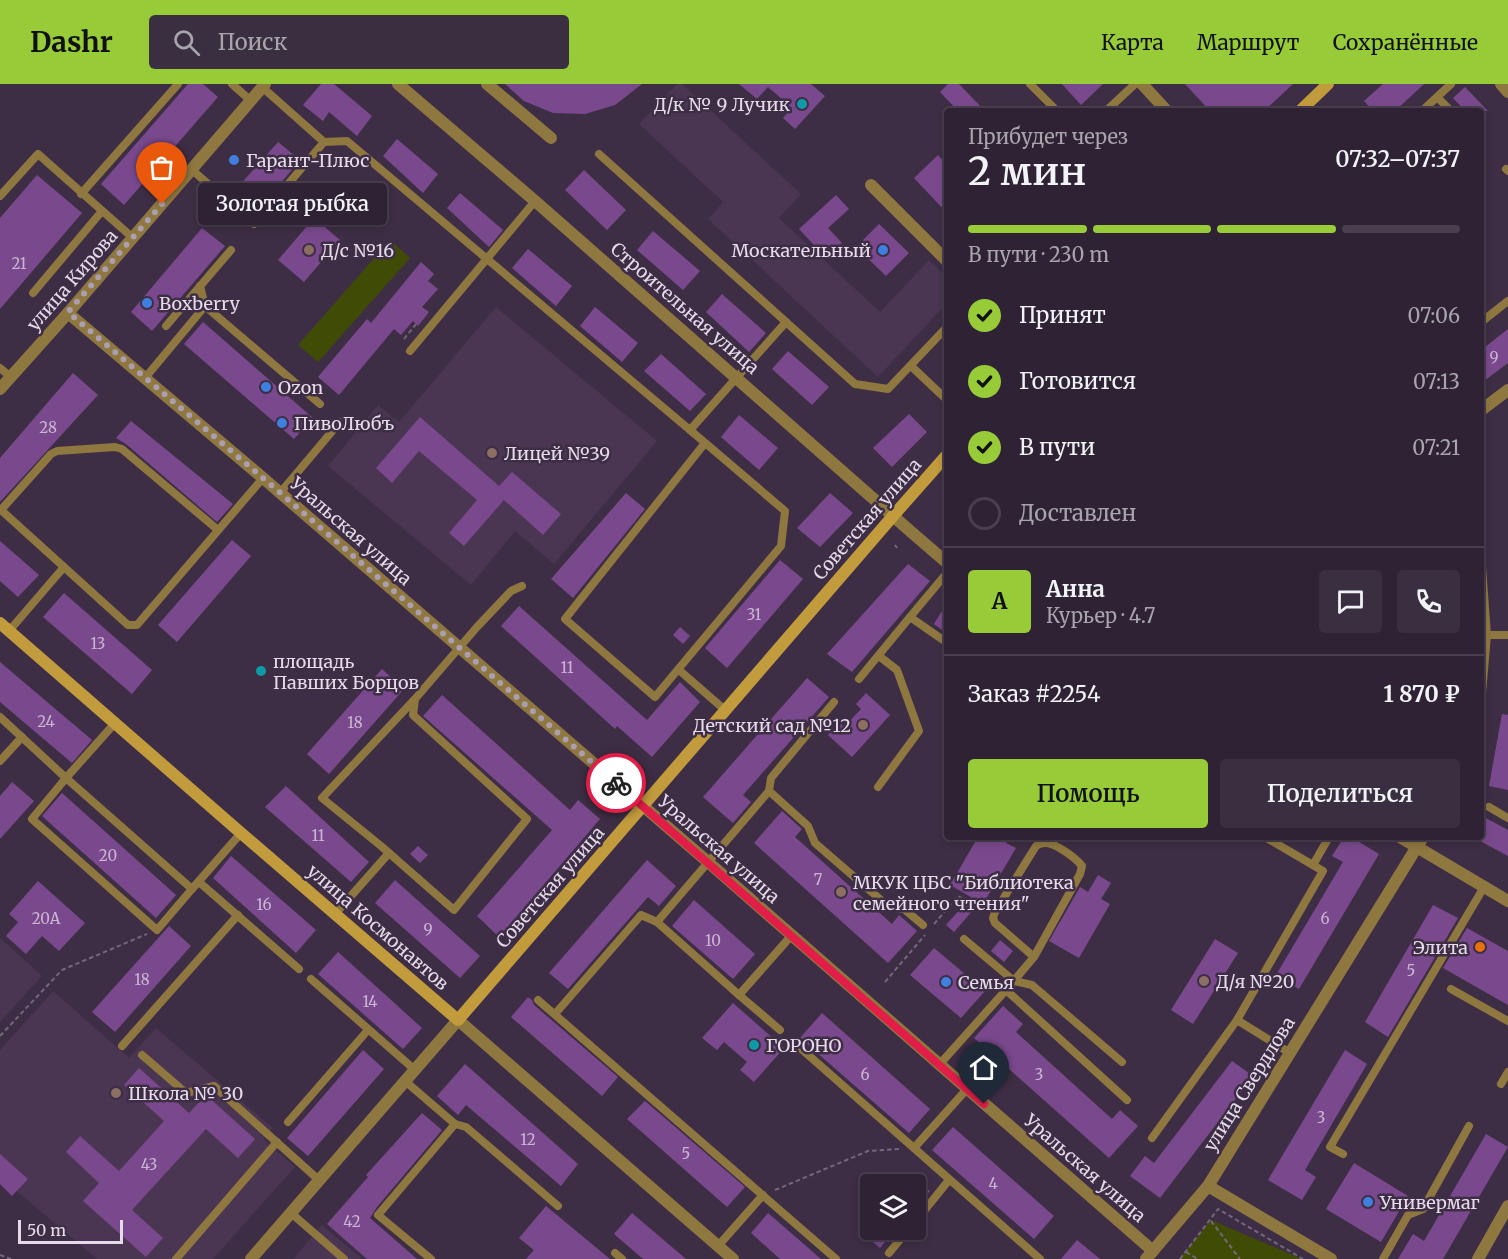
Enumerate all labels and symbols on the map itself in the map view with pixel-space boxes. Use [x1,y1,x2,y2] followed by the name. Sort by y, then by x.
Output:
[654,93,791,116] place label: Д/к № 9 Лучик
[795,97,809,111] marker: Д/к № 9 Лучик
[136,142,187,204] pin
[246,149,369,172] place label: Гарант-Плюс
[227,153,241,167] marker: Гарант-Плюс
[198,183,387,225] callout: Золотая рыбка
[22,224,123,335] street label: улица Кирова
[606,237,764,379] street label: Строительная улица
[321,239,394,262] place label: Д/с №16
[731,239,871,262] place label: Москательный
[302,243,316,257] marker: Д/с №16
[876,243,890,257] marker: Москательный
[11,254,27,273] house number: 21
[159,292,240,315] place label: Boxberry
[140,296,154,310] marker: Boxberry
[1489,348,1499,367] house number: 9
[278,376,323,399] place label: Ozon
[259,380,273,394] marker: Ozon
[294,412,395,435] place label: ПивоЛюбъ
[275,416,289,430] marker: ПивоЛюбъ
[39,418,57,437] house number: 28
[504,442,610,465] place label: Лицей №39
[485,446,499,460] marker: Лицей №39
[808,453,926,585] street label: Советская улица
[285,471,417,590] street label: Уральская улица
[747,605,762,624] house number: 31
[91,634,105,653] house number: 13
[273,650,419,694] place label: площадь Павших Борцов
[560,658,574,677] house number: 11
[254,664,268,678] marker: площадь Павших Борцов
[37,712,55,731] house number: 24
[347,713,363,732] house number: 18
[693,714,851,737] place label: Детский сад №12
[856,718,870,732] marker: Детский сад №12
[586,753,646,813] courier
[653,789,785,908] street label: Уральская улица
[491,821,609,953] street label: Советская улица
[311,826,325,845] house number: 11
[99,846,117,865] house number: 20
[302,859,454,995] street label: улица Космонавтов
[814,870,823,889] house number: 7
[853,871,1074,915] place label: МКУК ЦБС "Библиотека семейного чтения"
[834,885,848,899] marker: МКУК ЦБС "Библиотека семейного чтения"
[256,895,272,914] house number: 16
[32,909,61,928] house number: 20А
[1320,909,1330,928] house number: 6
[423,920,433,939] house number: 9
[705,931,721,950] house number: 10
[1413,936,1468,959] place label: Элита
[1473,940,1487,954] marker: Элита
[1407,961,1415,980] house number: 5
[134,970,150,989] house number: 18
[1216,970,1294,993] place label: Д/я №20
[958,971,1014,994] place label: Семья
[1197,974,1211,988] marker: Д/я №20
[939,975,953,989] marker: Семья
[362,992,378,1011] house number: 14
[1198,1012,1300,1156] street label: улица Свердлова
[766,1034,842,1057] place label: ГОРОНО
[747,1038,761,1052] marker: ГОРОНО
[958,1042,1009,1104] pin
[860,1065,870,1084] house number: 6
[1035,1065,1043,1084] house number: 3
[128,1082,243,1105] place label: Школа № 30
[109,1086,123,1100] marker: Школа № 30
[1019,1108,1151,1227] street label: Уральская улица
[1317,1108,1325,1127] house number: 3
[520,1130,536,1149] house number: 12
[682,1144,690,1163] house number: 5
[141,1155,157,1174] house number: 43
[988,1174,998,1193] house number: 4
[1379,1191,1480,1214] place label: Универмаг
[1361,1195,1375,1209] marker: Универмаг
[343,1212,361,1231] house number: 42
[18,1217,123,1244] scale bar

